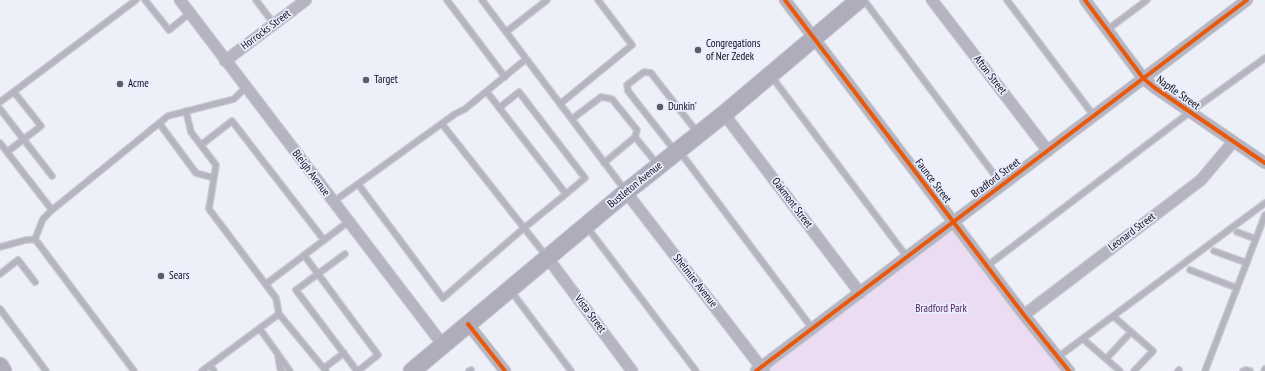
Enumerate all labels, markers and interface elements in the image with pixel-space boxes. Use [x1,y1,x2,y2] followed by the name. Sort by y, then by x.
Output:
[239,7,293,53] street label: Horrocks Street
[706,37,760,63] place label: Congregations of Ner Zedek
[693,45,703,55] marker: Congregations of Ner Zedek
[971,53,1009,97] street label: Afton Street
[374,73,398,87] place label: Target
[1154,73,1202,113] street label: Napfle Street
[361,75,371,85] marker: Target
[128,77,149,91] place label: Acme
[115,79,125,89] marker: Acme
[668,100,697,114] place label: Dunkin'
[655,102,665,112] marker: Dunkin'
[289,147,333,199] street label: Bleigh Avenue
[969,155,1023,201] street label: Bradford Street
[912,156,954,206] street label: Faunce Street
[605,159,665,211] street label: Bustleton Avenue
[769,175,815,231] street label: Oakmont Street
[1106,210,1158,254] street label: Leonard Street
[670,252,720,310] street label: Shelmire Avenue
[169,269,189,283] place label: Sears
[156,271,166,281] marker: Sears
[572,293,608,335] street label: Vista Street
[915,302,967,316] park label: Bradford Park

